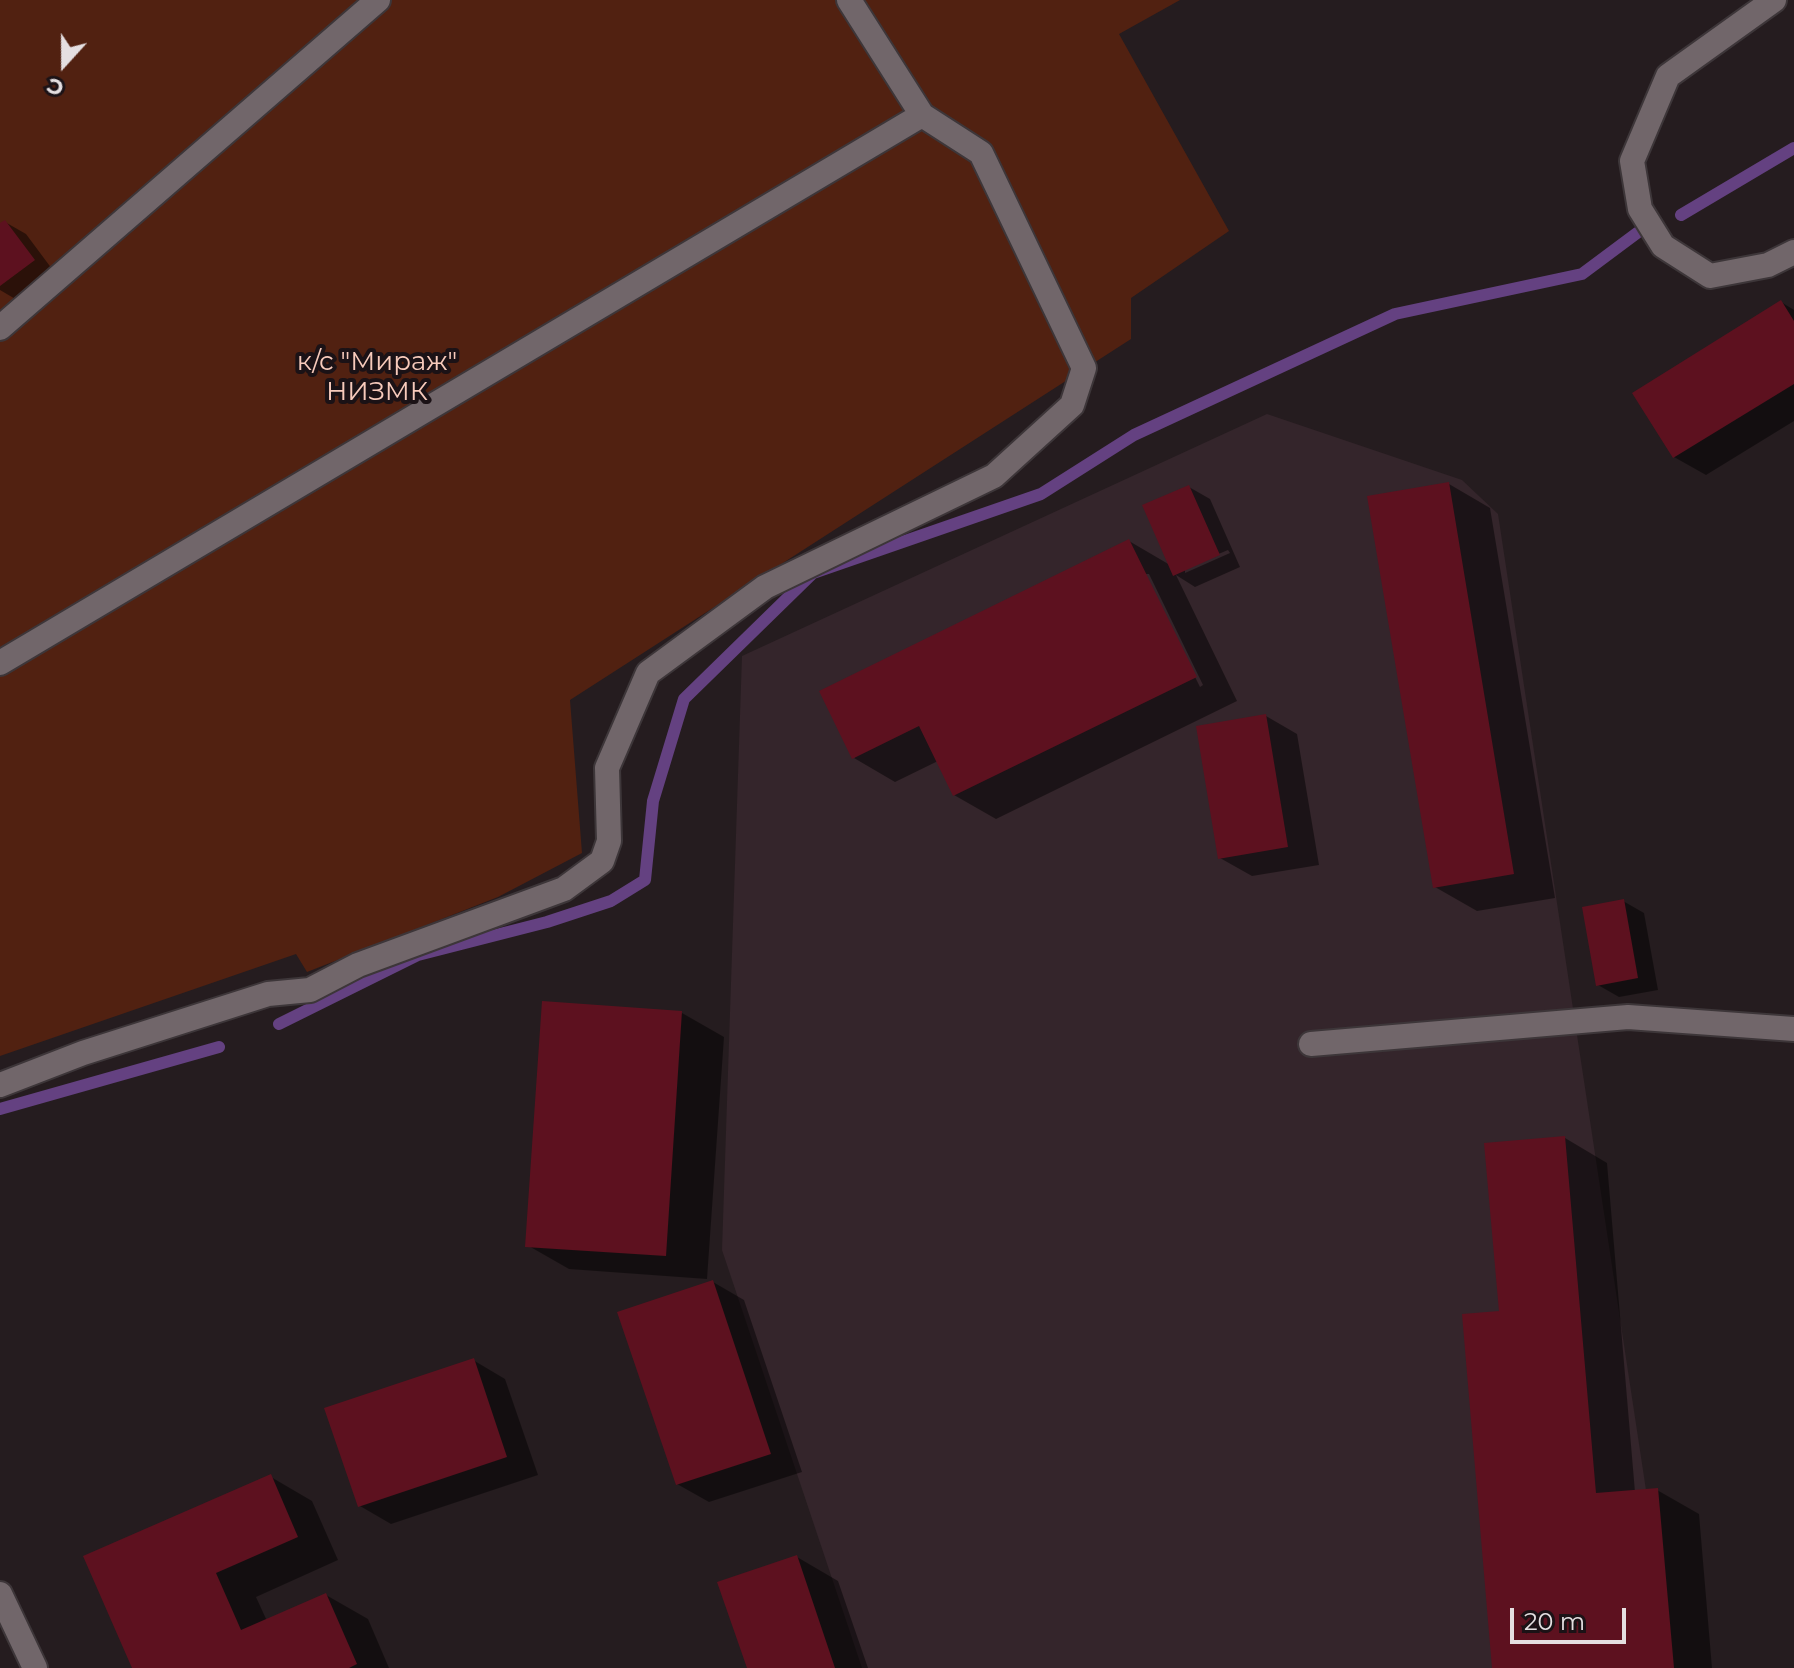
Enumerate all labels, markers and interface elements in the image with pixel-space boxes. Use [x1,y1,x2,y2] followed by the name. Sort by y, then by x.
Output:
[24,24,104,104] north arrow
[43,71,68,102] text: С
[297,346,457,408] park label: к/с "Мираж" НИЗМК
[1514,1592,1630,1642] scale bar
[1524,1607,1585,1636] text: 20 m

